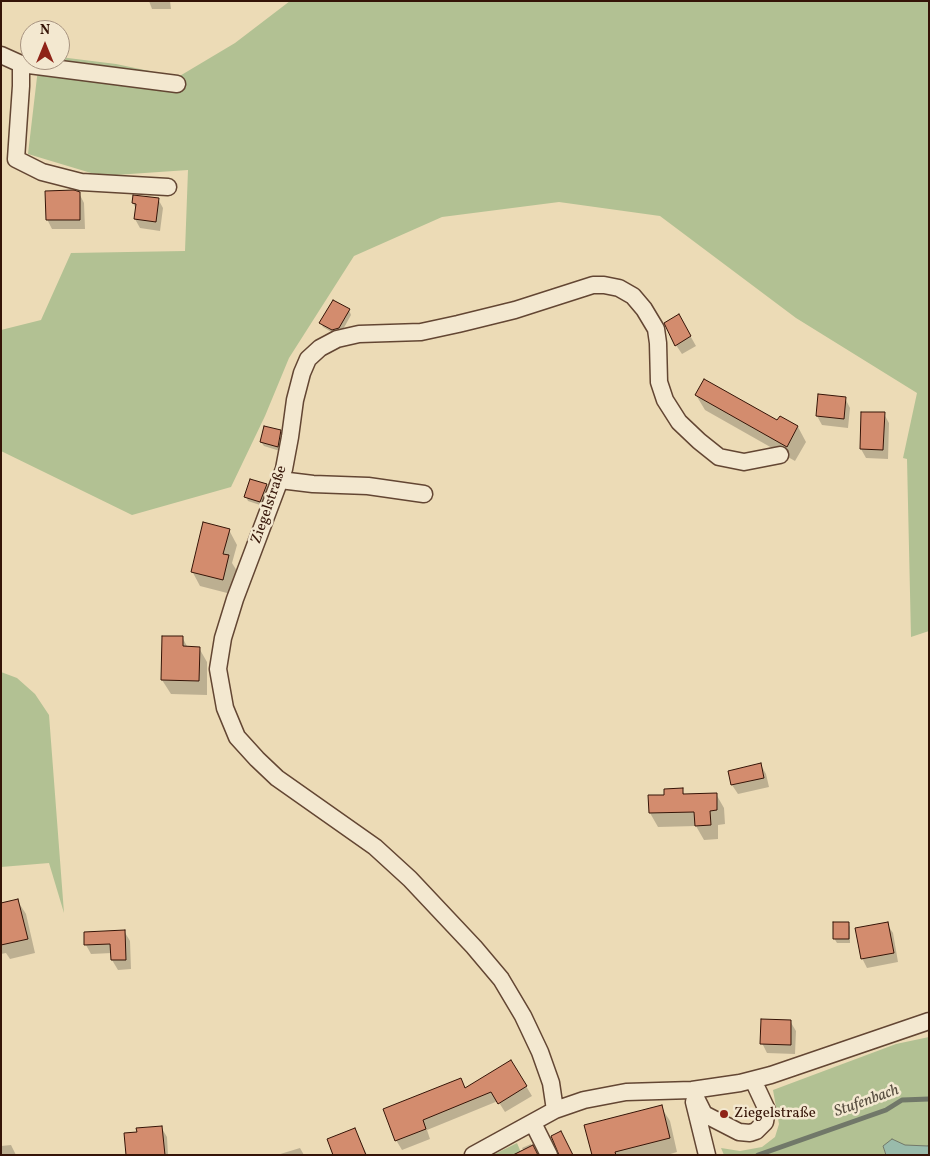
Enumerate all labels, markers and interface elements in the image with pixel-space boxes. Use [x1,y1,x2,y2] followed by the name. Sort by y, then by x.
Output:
[20,20,70,70] north arrow
[40,21,50,40] text: N
[248,463,292,547] street label: Ziegelstraße
[832,1081,902,1123] water label: Stufenbach
[734,1105,816,1123] place label: Ziegelstraße
[718,1108,730,1120] marker: Ziegelstraße

